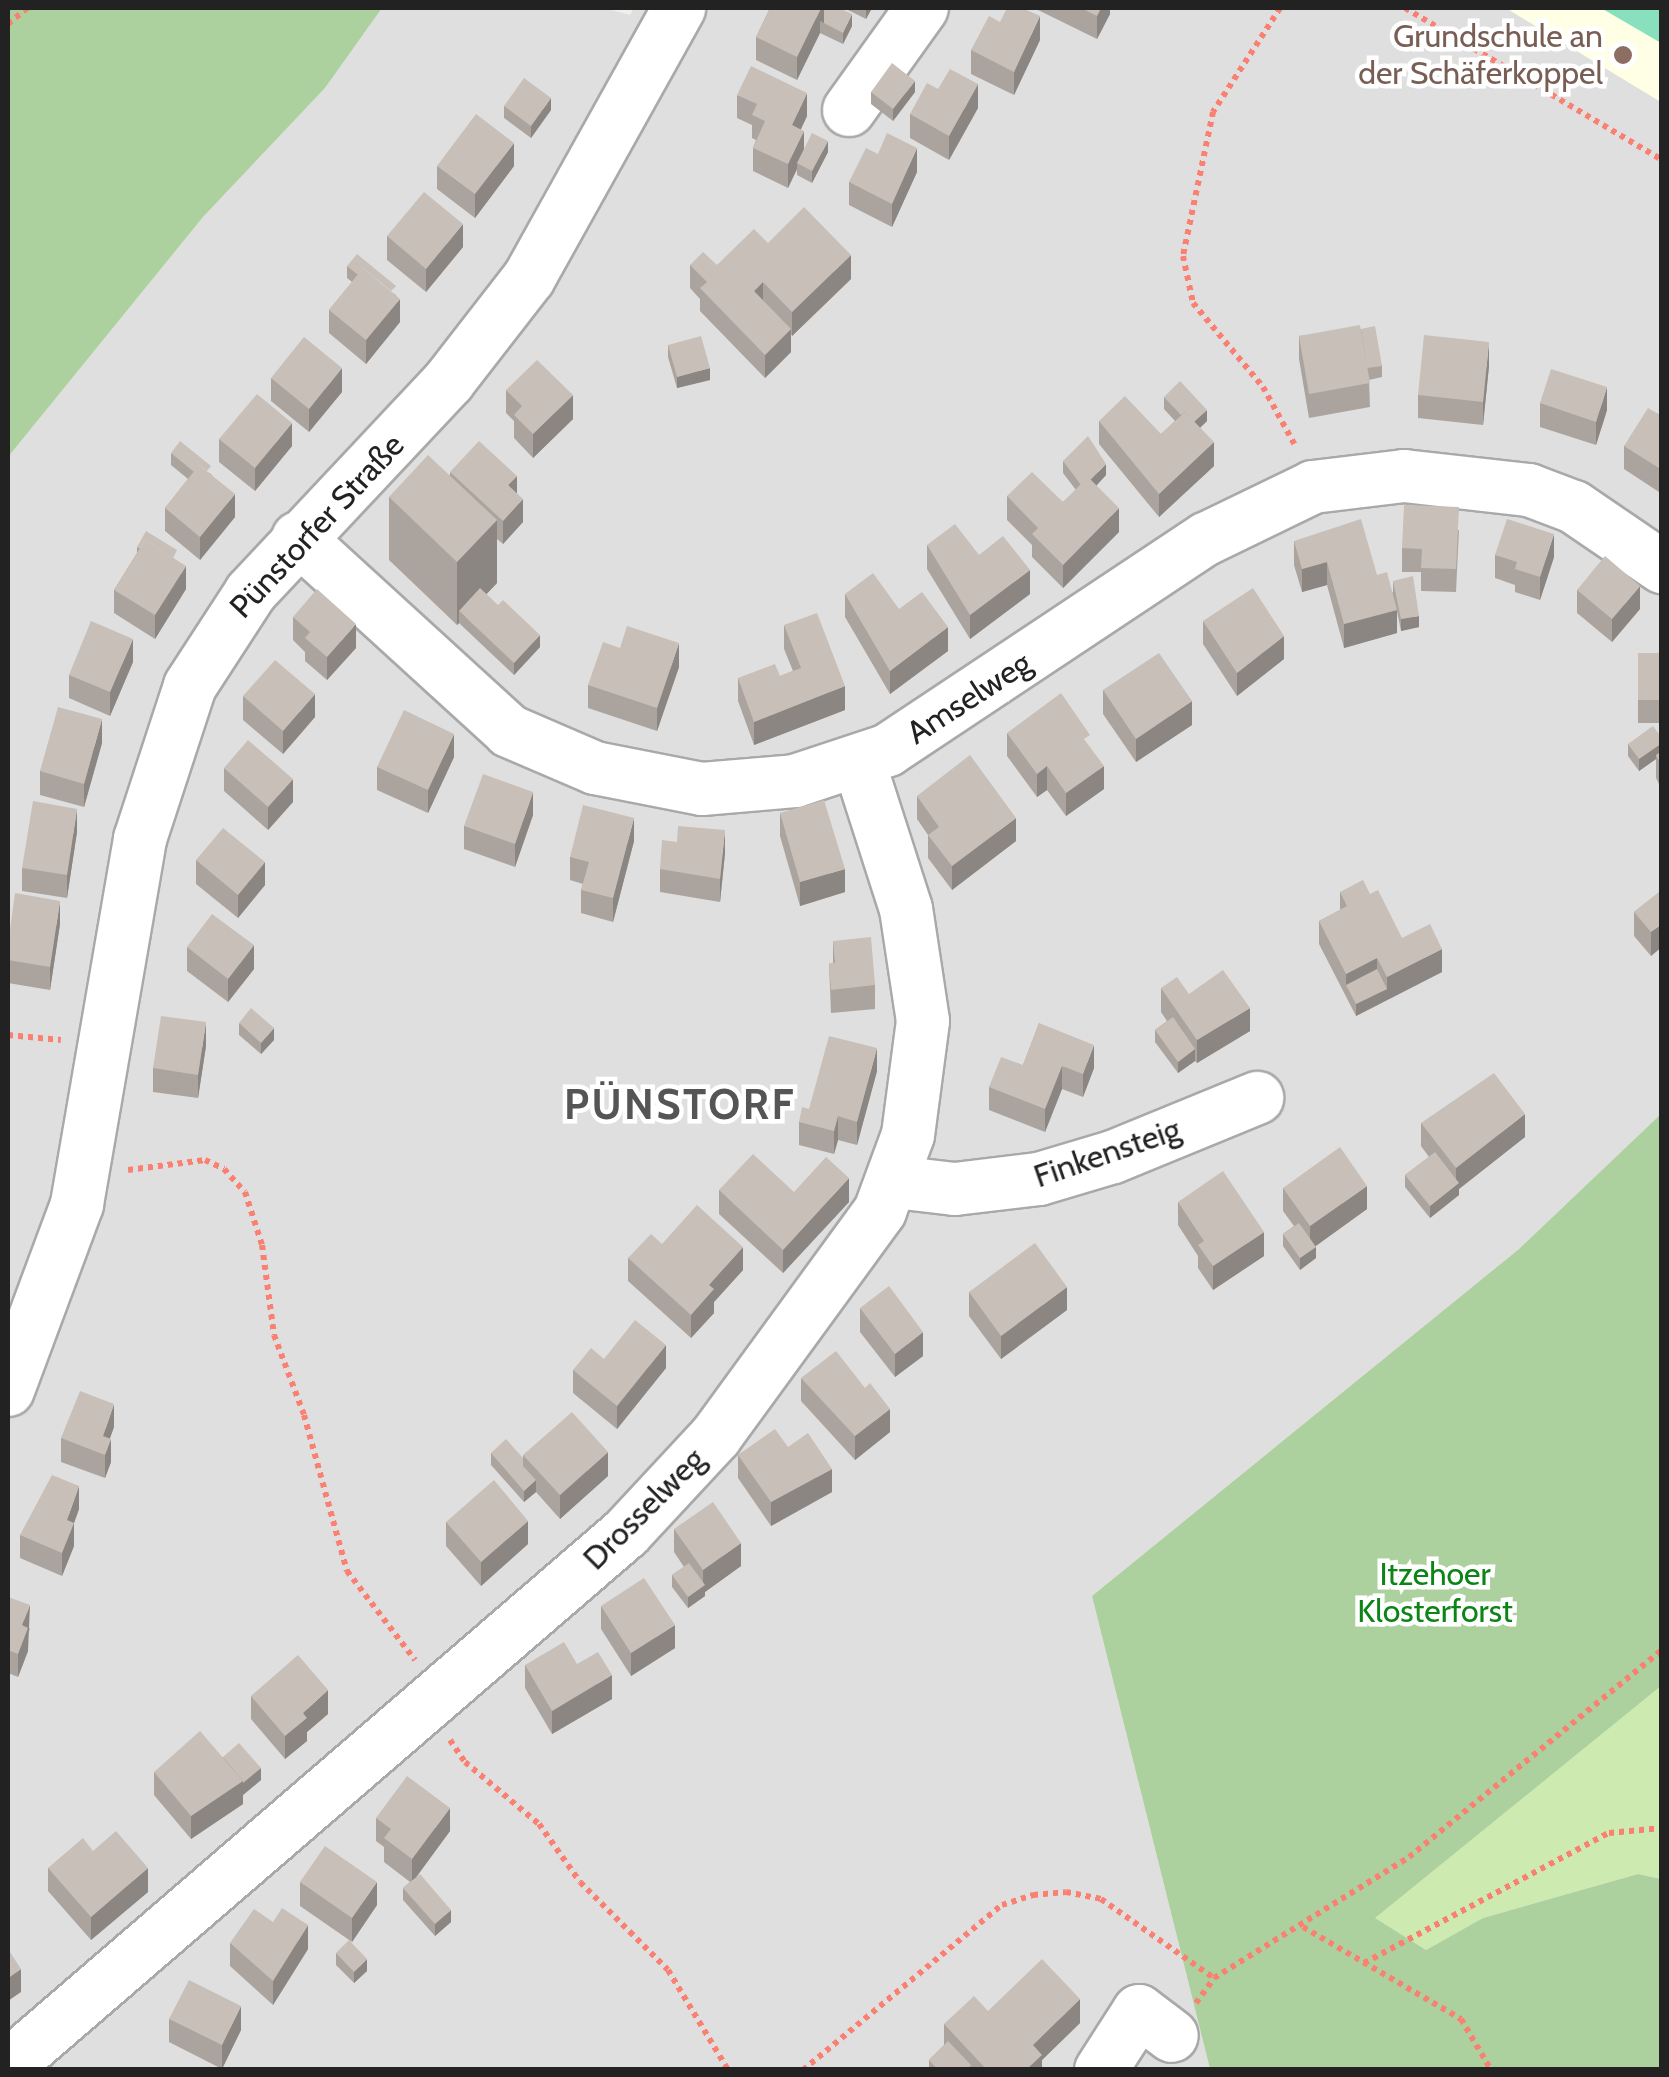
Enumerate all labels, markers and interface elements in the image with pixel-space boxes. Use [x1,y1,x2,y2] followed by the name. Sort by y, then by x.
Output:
[1358,18,1603,93] place label: Grundschule an der Schäferkoppel
[1612,44,1634,66] marker: Grundschule an der Schäferkoppel
[222,426,412,626] street label: Pünstorfer Straße
[900,644,1038,752] street label: Amselweg
[564,1079,796,1129] district label: PÜNSTORF
[1029,1110,1185,1196] street label: Finkensteig
[575,1440,713,1578] street label: Drosselweg
[1357,1556,1513,1631] park label: Itzehoer Klosterforst

